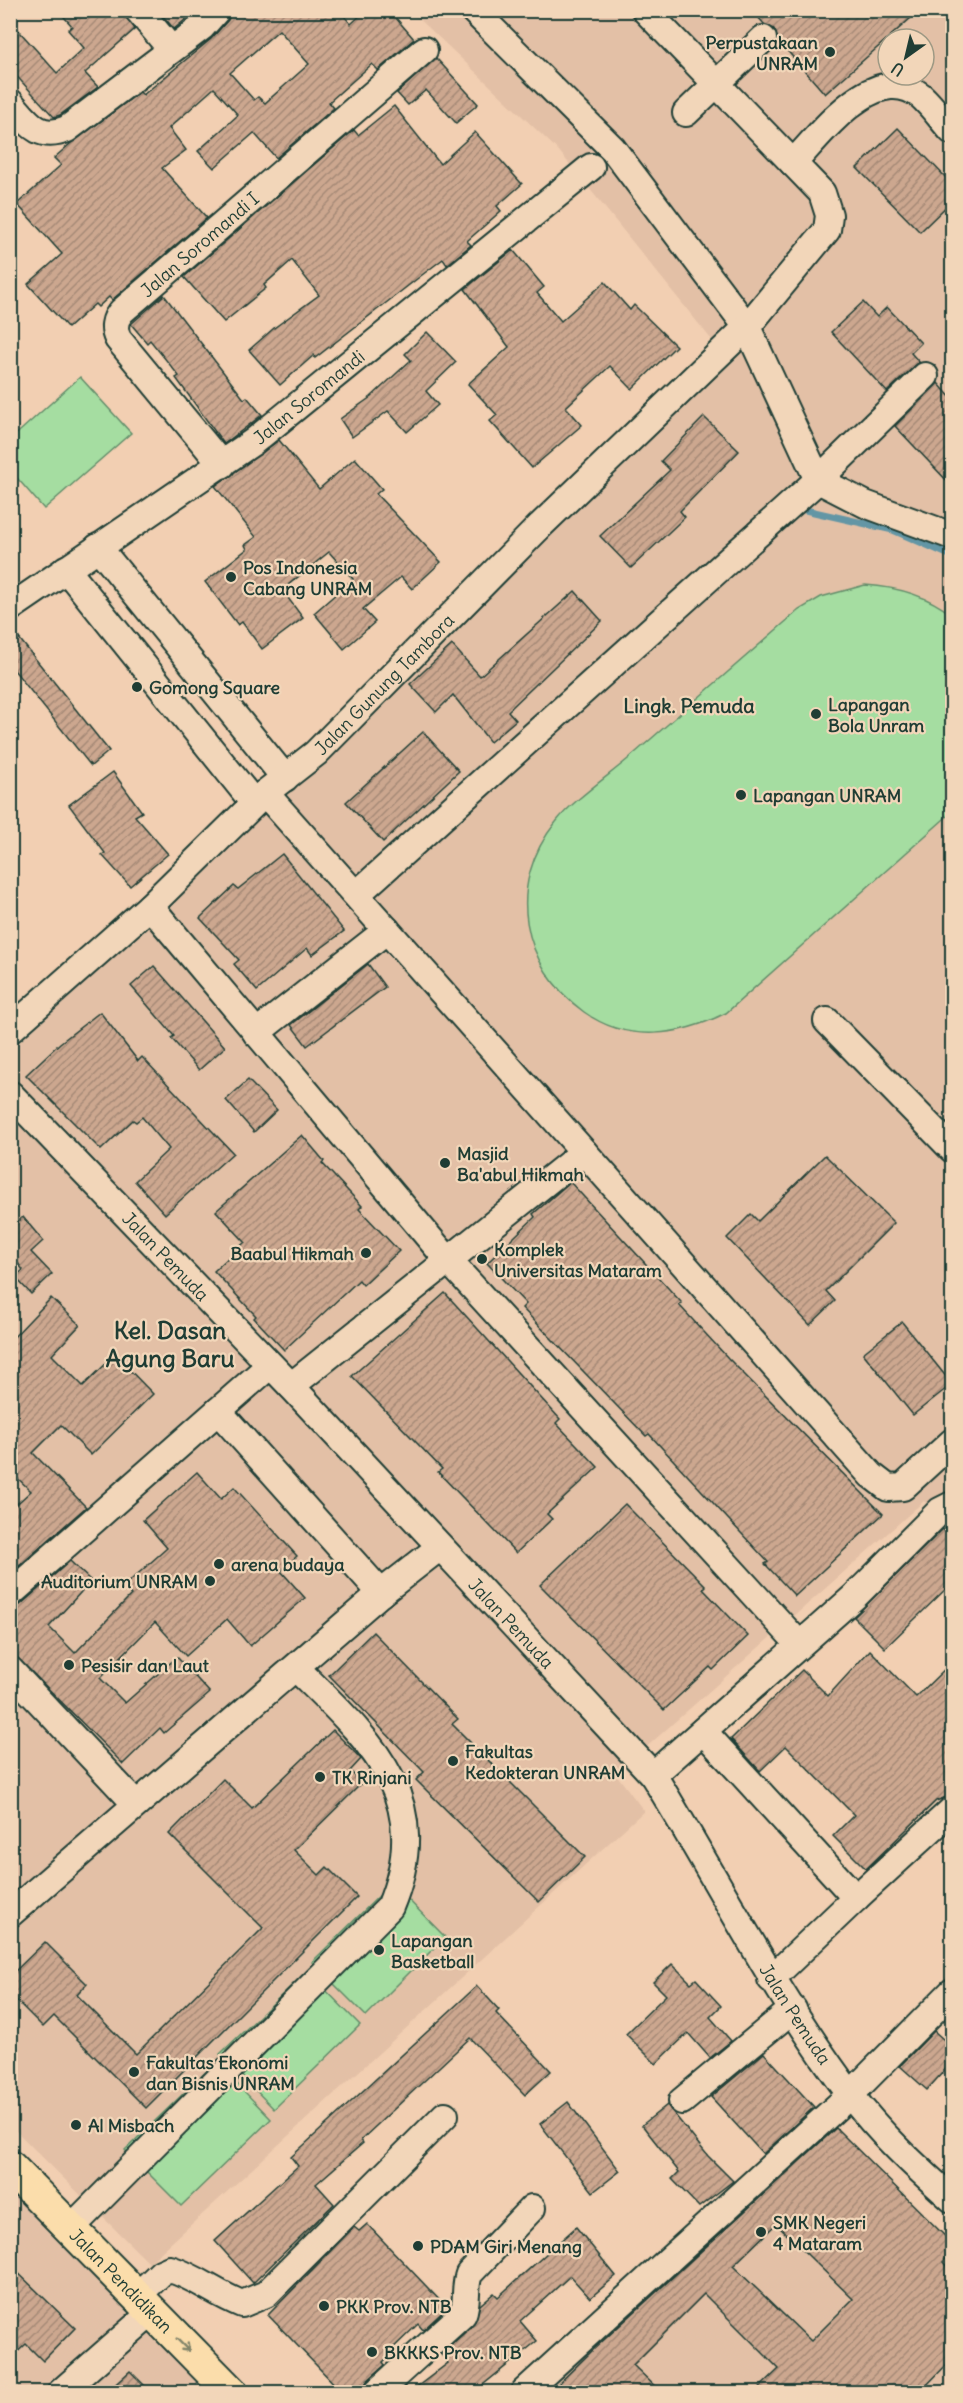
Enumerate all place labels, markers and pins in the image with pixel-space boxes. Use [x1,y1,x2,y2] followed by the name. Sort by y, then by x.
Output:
[706,31,819,75] place label: Perpustakaan UNRAM
[823,45,837,59] marker: Perpustakaan UNRAM
[243,556,372,600] place label: Pos Indonesia Cabang UNRAM
[224,570,238,584] marker: Pos Indonesia Cabang UNRAM
[149,676,280,699] place label: Gomong Square
[130,680,144,694] marker: Gomong Square
[828,693,924,737] place label: Lapangan Bola Unram
[809,707,823,721] marker: Lapangan Bola Unram
[753,784,901,807] place label: Lapangan UNRAM
[734,788,748,802] marker: Lapangan UNRAM
[457,1142,584,1186] place label: Masjid Ba'abul Hikmah
[438,1156,452,1170] marker: Masjid Ba'abul Hikmah
[494,1238,662,1282] place label: Komplek Universitas Mataram
[230,1242,355,1265] place label: Baabul Hikmah
[359,1246,373,1260] marker: Baabul Hikmah
[475,1252,489,1266] marker: Komplek Universitas Mataram
[231,1553,344,1576] place label: arena budaya
[212,1557,226,1571] marker: arena budaya
[41,1570,198,1593] place label: Auditorium UNRAM
[203,1574,217,1588] marker: Auditorium UNRAM
[81,1654,210,1677] place label: Pesisir dan Laut
[62,1658,76,1672] marker: Pesisir dan Laut
[465,1740,625,1784] place label: Fakultas Kedokteran UNRAM
[446,1754,460,1768] marker: Fakultas Kedokteran UNRAM
[332,1766,411,1789] place label: TK Rinjani
[313,1770,327,1784] marker: TK Rinjani
[391,1929,474,1973] place label: Lapangan Basketball
[372,1943,386,1957] marker: Lapangan Basketball
[146,2051,295,2095] place label: Fakultas Ekonomi dan Bisnis UNRAM
[127,2065,141,2079] marker: Fakultas Ekonomi dan Bisnis UNRAM
[88,2114,175,2137] place label: Al Misbach
[69,2118,83,2132] marker: Al Misbach
[773,2211,866,2255] place label: SMK Negeri 4 Mataram
[754,2225,768,2239] marker: SMK Negeri 4 Mataram
[430,2235,582,2258] place label: PDAM Giri Menang
[411,2239,425,2253] marker: PDAM Giri Menang
[336,2295,452,2318] place label: PKK Prov. NTB
[317,2299,331,2313] marker: PKK Prov. NTB
[384,2341,522,2364] place label: BKKKS Prov. NTB
[365,2345,379,2359] marker: BKKKS Prov. NTB

